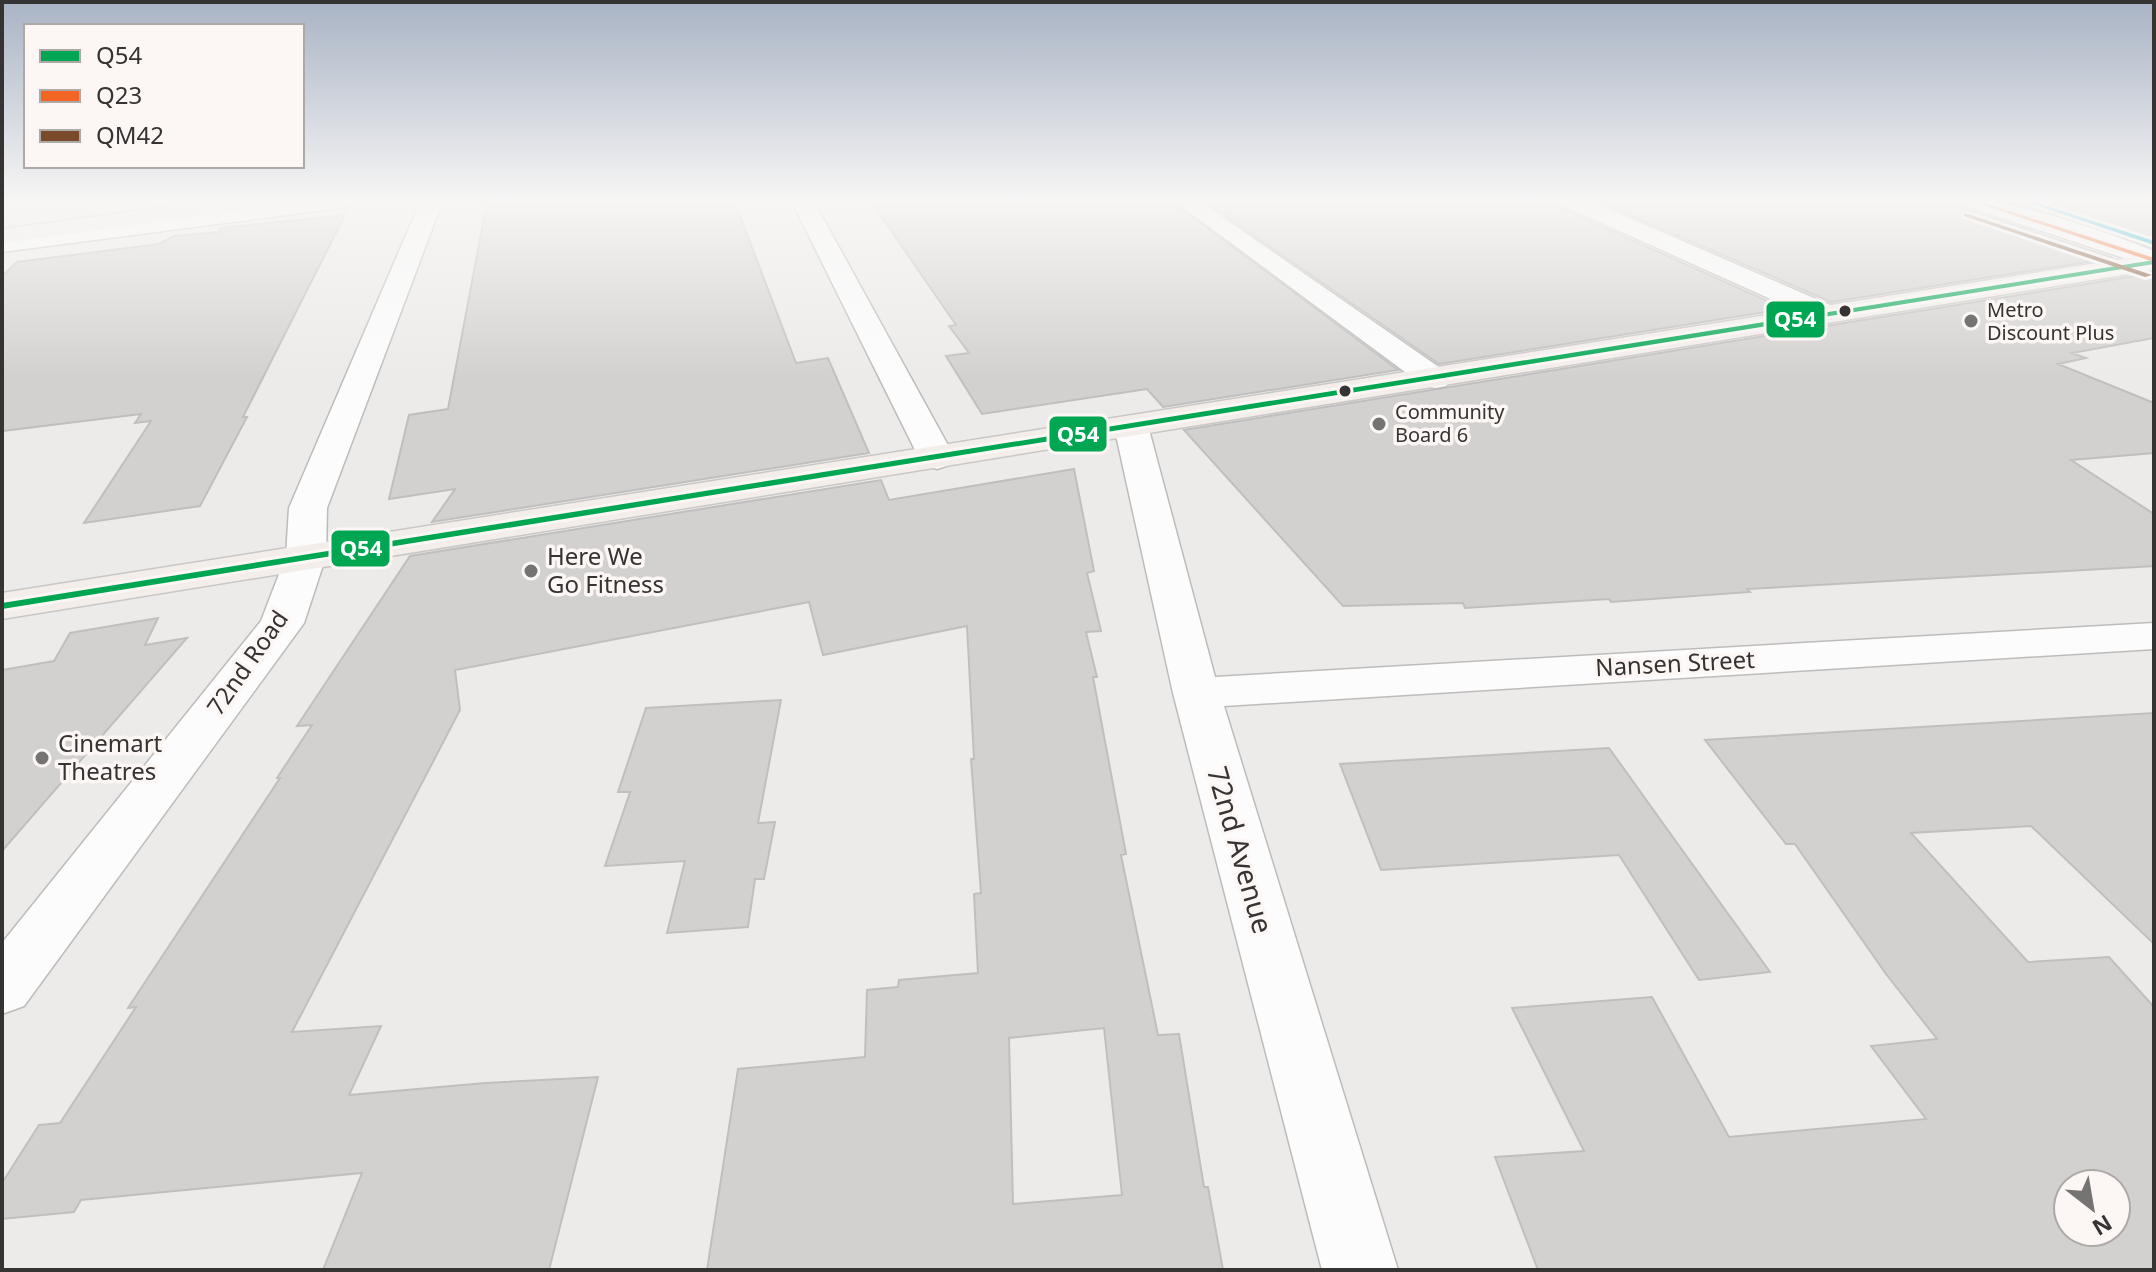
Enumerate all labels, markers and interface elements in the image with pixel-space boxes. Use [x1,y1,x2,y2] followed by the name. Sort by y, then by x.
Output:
[24,24,304,168] legend
[96,38,142,71] text: Q54
[96,78,142,111] text: Q23
[96,118,164,151] text: QM42
[1987,296,2114,346] place label: Metro Discount Plus
[1765,300,1826,339] line badge: Q54
[1774,303,1817,333] text: Q54
[1837,303,1853,319] unlabelled marker
[1962,312,1980,330] marker: Metro Discount Plus
[1337,383,1353,399] unlabelled marker
[1395,398,1505,448] place label: Community Board 6
[1048,415,1108,453] line badge: Q54
[1370,415,1388,433] marker: Community Board 6
[1057,418,1100,448] text: Q54
[330,529,391,568] line badge: Q54
[340,532,383,562] text: Q54
[547,539,664,600] place label: Here We Go Fitness
[522,562,540,580] marker: Here We Go Fitness
[199,603,295,721] street label: 72nd Road
[1594,642,1756,683] street label: Nansen Street
[58,726,163,787] place label: Cinemart Theatres
[33,749,51,767] marker: Cinemart Theatres
[1199,762,1283,938] street label: 72nd Avenue
[2052,1168,2132,1248] north arrow
[2087,1209,2118,1243] text: N

